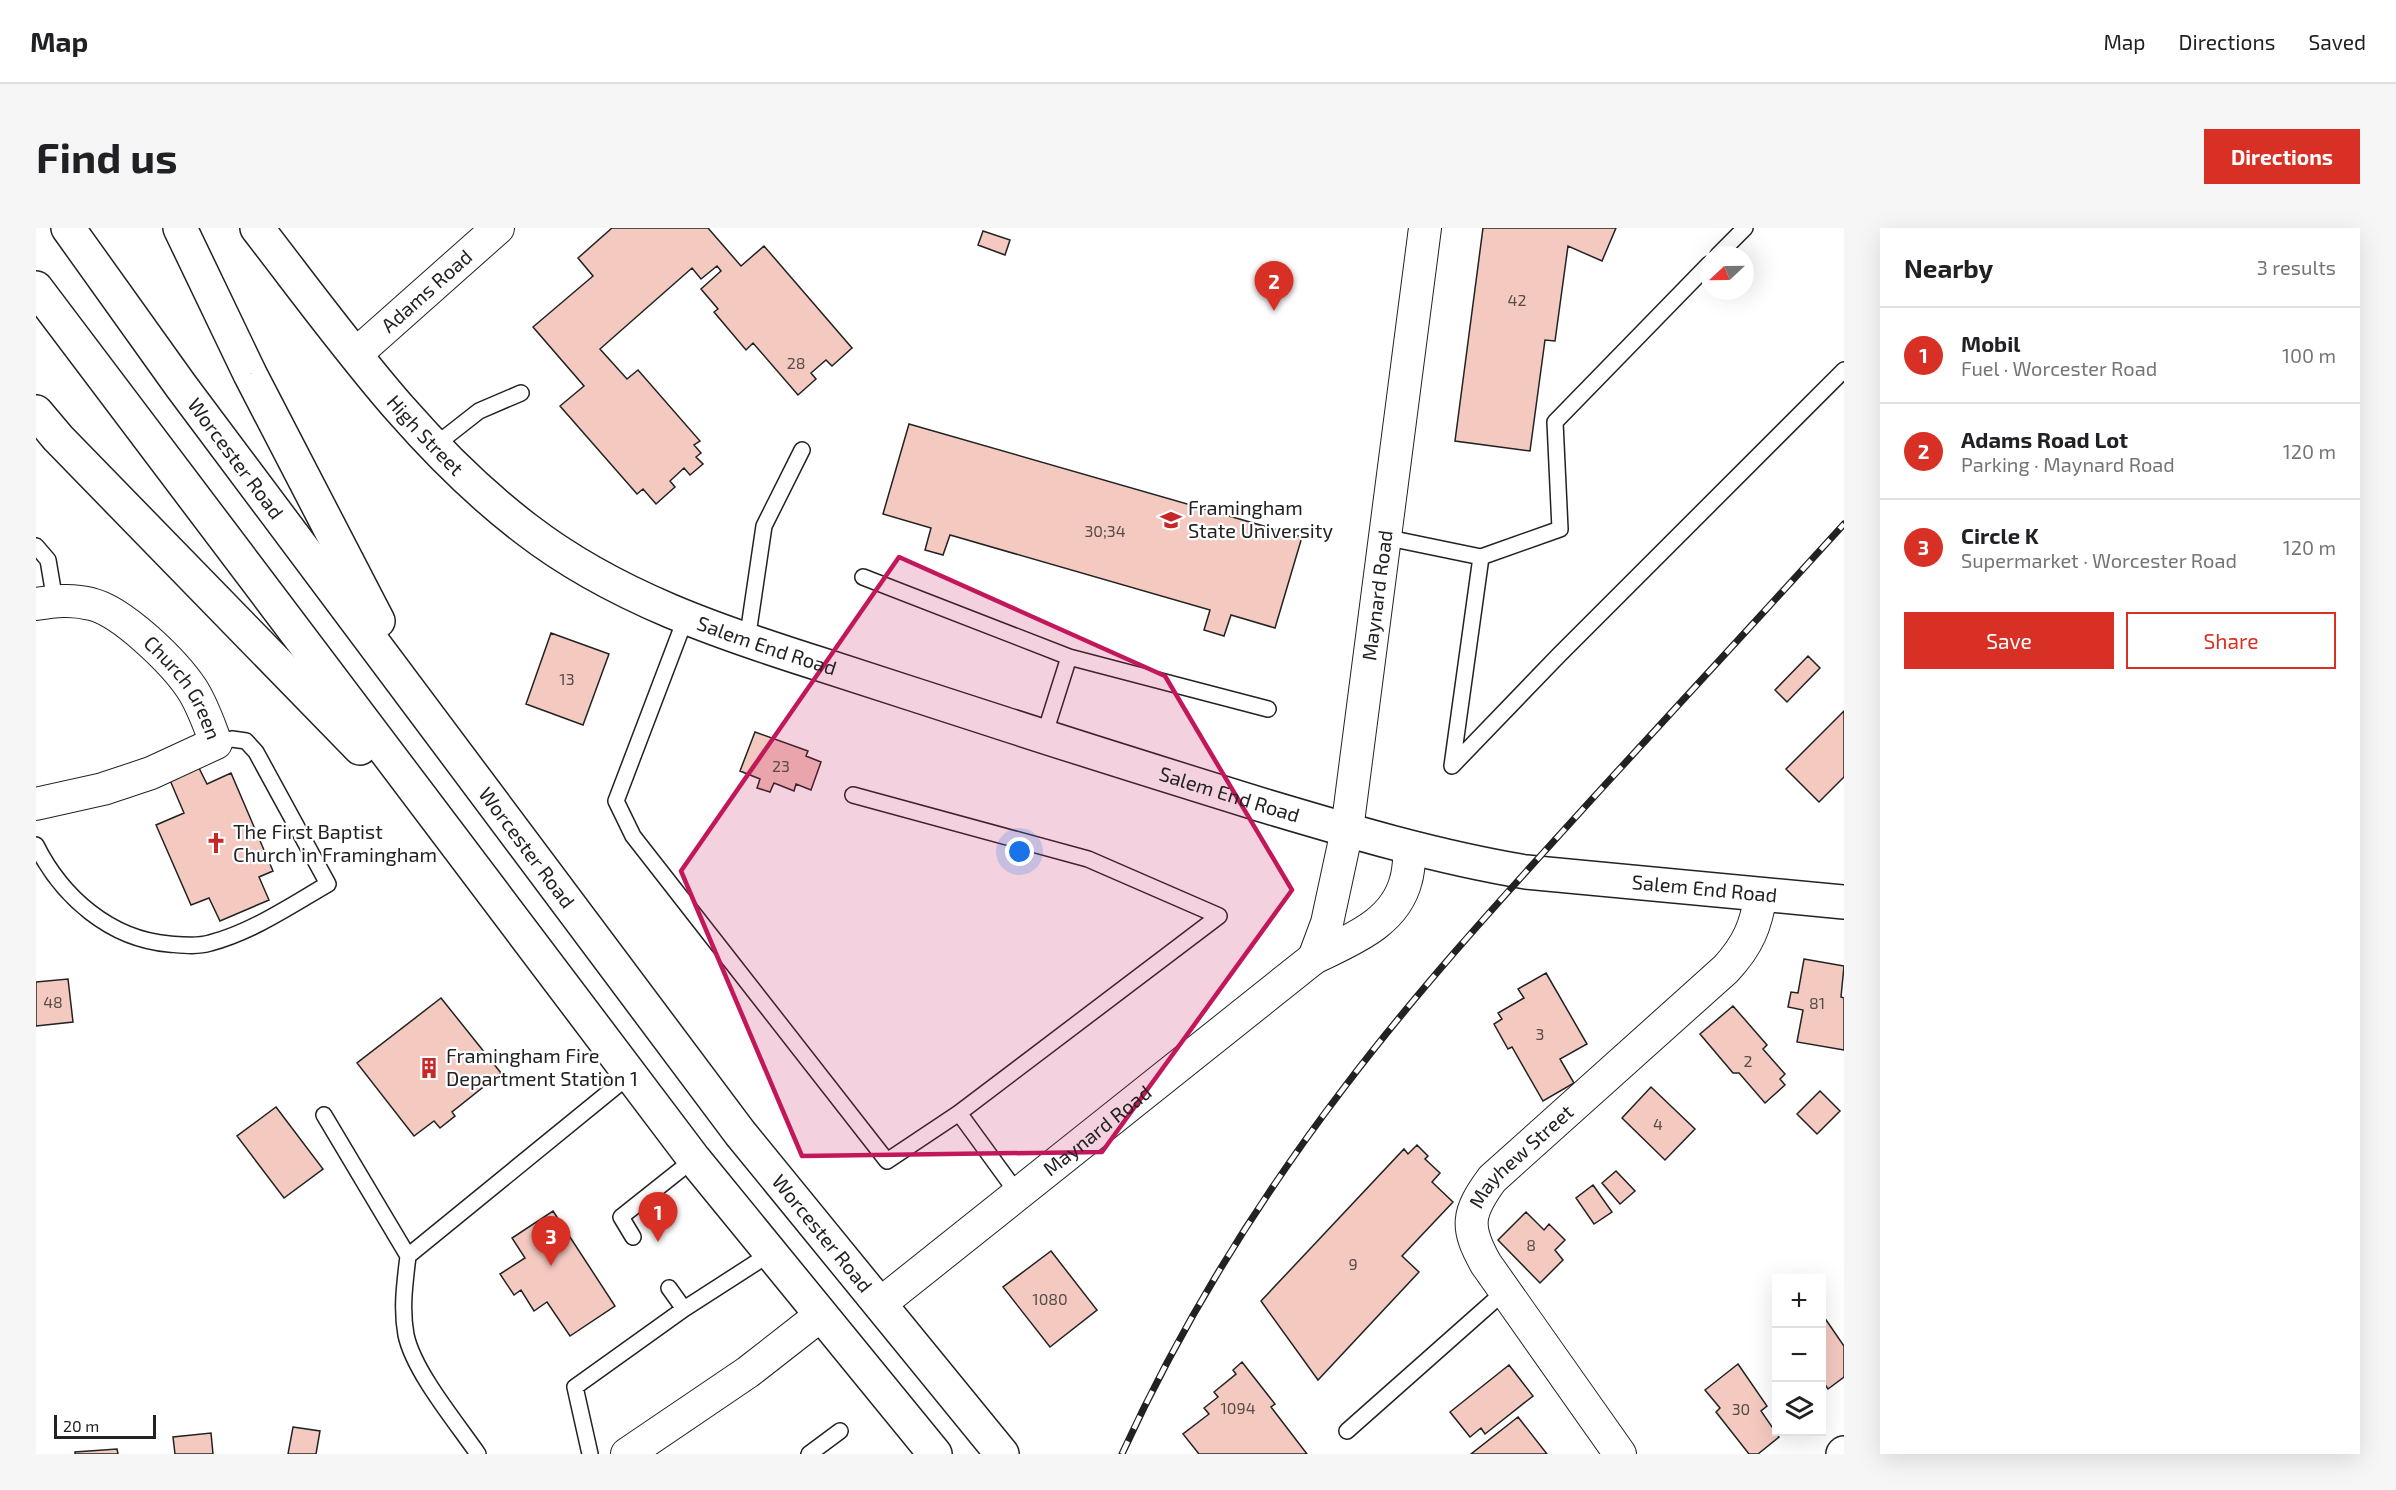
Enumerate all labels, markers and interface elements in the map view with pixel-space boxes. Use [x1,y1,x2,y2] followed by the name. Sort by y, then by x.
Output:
[30,24,88,58] text: Map
[2103,29,2146,54] text: Map
[2179,29,2275,54] text: Directions
[2308,29,2366,54] text: Saved
[2204,129,2360,184] button: Directions
[36,131,178,181] text: Find us
[376,244,476,337] street label: Adams Road
[1700,246,1754,300] north arrow
[1904,252,1993,283] text: Nearby
[2257,255,2336,279] text: 3 results
[1254,262,1294,311] pin: 2
[1508,290,1526,309] house number: 42
[1961,330,2020,356] text: Mobil
[1919,343,1928,367] text: 1
[2282,343,2336,367] text: 100 m
[787,353,805,372] house number: 28
[1961,356,2157,380] text: Fuel · Worcester Road
[382,390,469,480] street label: High Street
[183,393,289,523] street label: Worcester Road
[1961,426,2128,452] text: Adams Road Lot
[1918,439,1929,463] text: 2
[2283,439,2336,463] text: 120 m
[1961,452,2175,476] text: Parking · Maynard Road
[1188,495,1333,542] place label: Framingham State University
[1159,508,1183,532] school or university icon: Framingham State University
[1084,521,1126,540] house number: 30;34
[1961,522,2039,548] text: Circle K
[1356,529,1397,662] street label: Maynard Road
[1918,535,1929,559] text: 3
[2283,535,2336,559] text: 120 m
[1961,548,2237,572] text: Supermarket · Worcester Road
[694,610,840,680] street label: Salem End Road
[1904,612,2114,669] button: Save
[2126,612,2336,669] button: Share
[140,630,226,743] street label: Church Green
[559,669,575,688] house number: 13
[772,756,790,775] house number: 23
[1156,761,1303,827] street label: Salem End Road
[474,782,580,912] street label: Worcester Road
[233,819,437,866] place label: The First Baptist Church in Framingham
[204,831,228,855] church icon: The First Baptist Church in Framingham
[1005,837,1034,866] your location
[1631,869,1778,907] street label: Salem End Road
[43,992,63,1011] house number: 48
[1809,993,1825,1012] house number: 81
[1536,1024,1544,1043] house number: 3
[446,1043,638,1090] place label: Framingham Fire Department Station 1
[1744,1051,1753,1070] house number: 2
[417,1056,441,1080] building icon: Framingham Fire Department Station 1
[1038,1080,1156,1180] street label: Maynard Road
[1463,1099,1578,1212] street label: Mayhew Street
[1653,1114,1663,1133] house number: 4
[768,1169,878,1297] street label: Worcester Road
[638,1192,678,1242] pin: 1
[532,1216,570,1266] pin: 3
[1526,1235,1536,1254] house number: 8
[1348,1254,1358,1273] house number: 9
[1772,1274,1826,1436] map controls
[1772,1274,1826,1328] button: +
[1032,1289,1068,1308] house number: 1080
[1772,1328,1826,1382] button: −
[1772,1382,1826,1436] button: layers
[1220,1398,1256,1417] house number: 1094
[1732,1399,1750,1418] house number: 30
[54,1412,156,1440] scale bar
[63,1416,99,1435] text: 20 m

